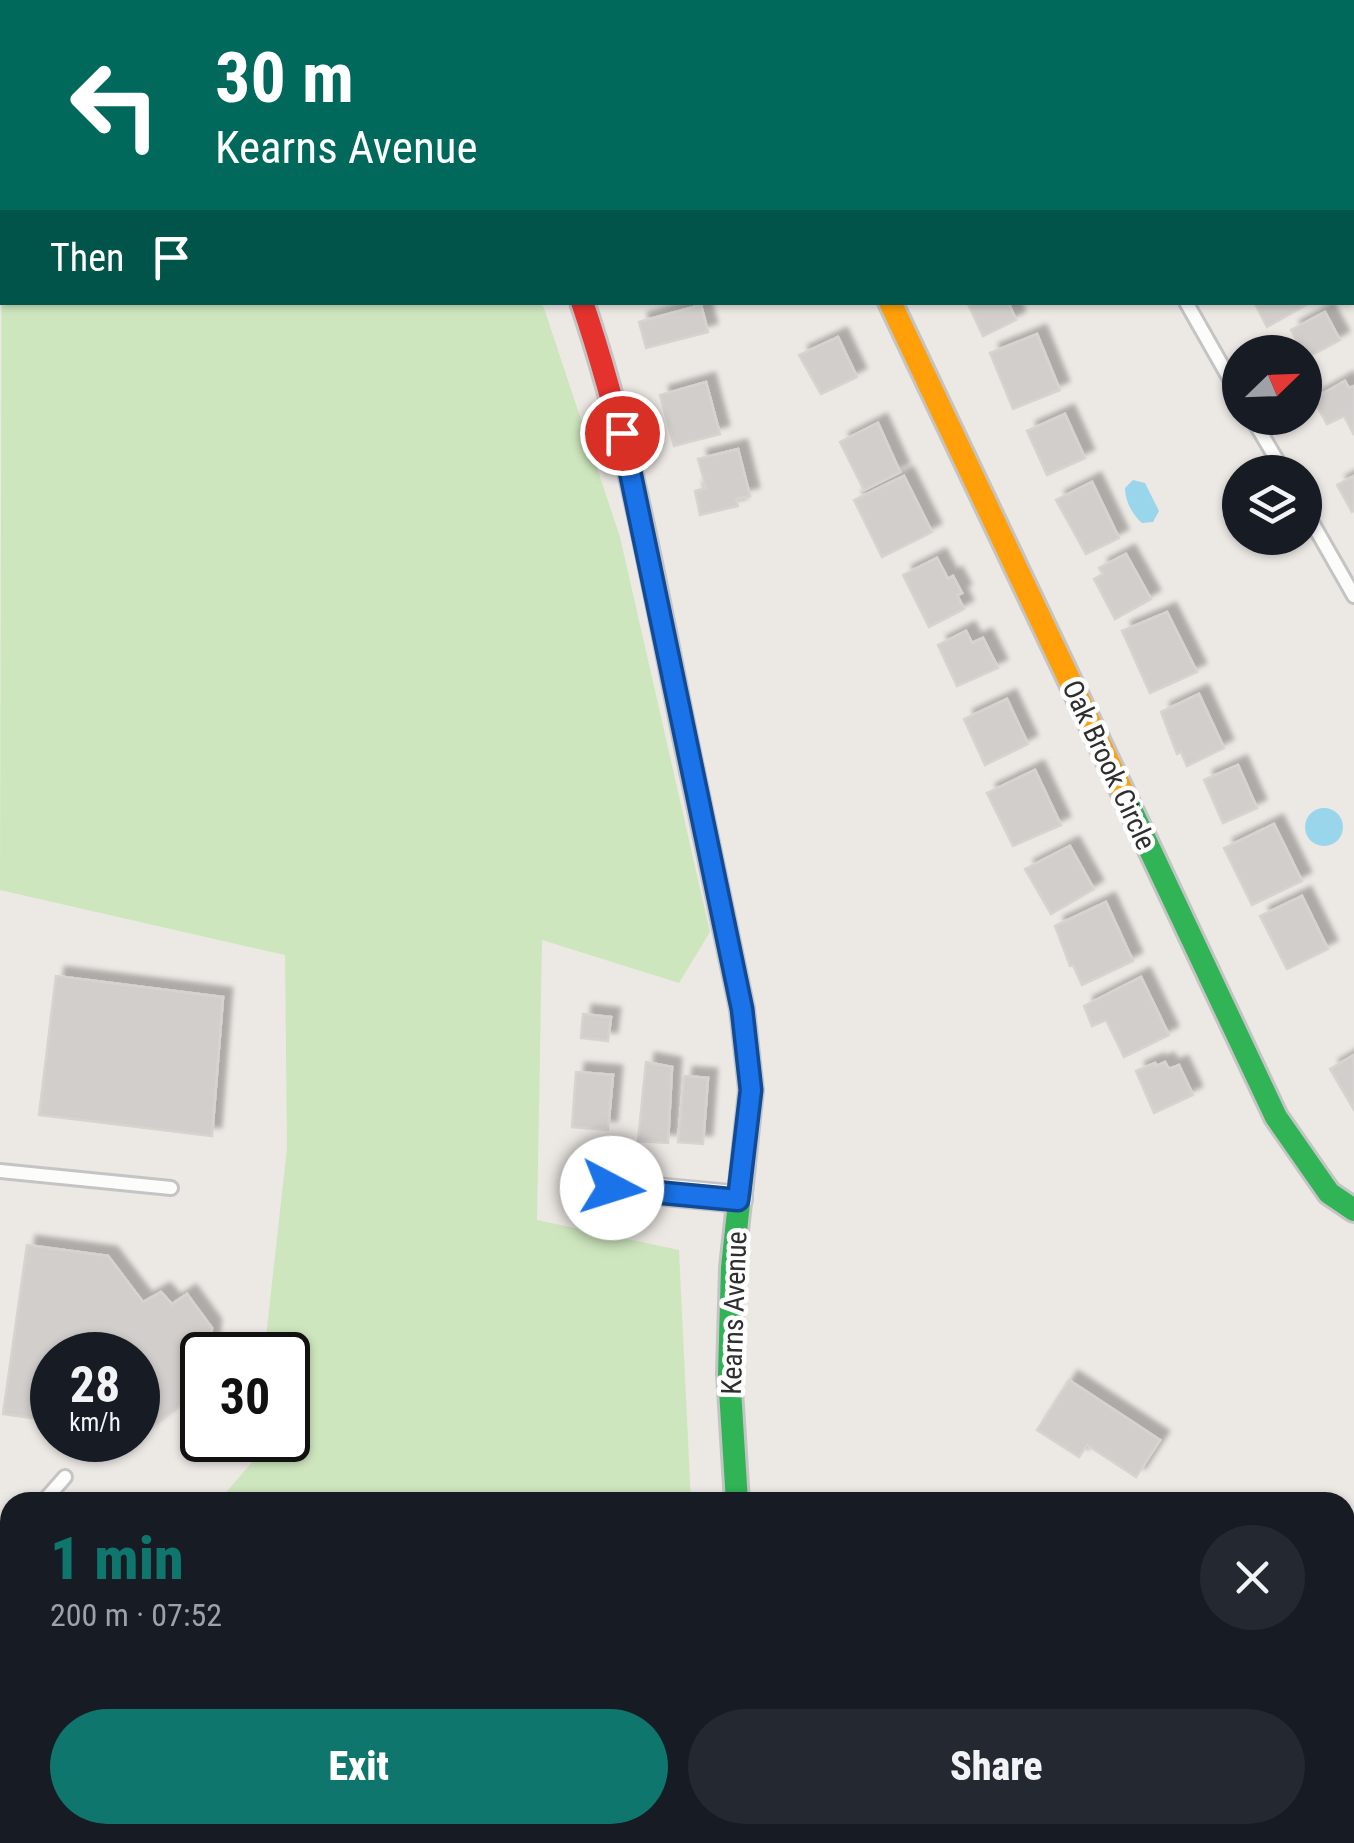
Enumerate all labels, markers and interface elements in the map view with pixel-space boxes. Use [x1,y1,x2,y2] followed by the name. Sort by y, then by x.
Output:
[215,37,354,119] text: 30 m
[50,40,180,170] icon: left
[215,121,478,174] text: Kearns Avenue
[144,230,199,285] icon: arrive
[50,236,124,280] text: Then
[1222,335,1322,435] north arrow
[1222,335,1322,555] map controls
[580,391,665,476] pin
[595,406,650,461] icon: arrive
[1222,455,1322,555] button: layers
[1055,675,1163,855] street label: Oak Brook Circle
[560,1136,664,1240] position arrow
[715,1231,753,1395] street label: Kearns Avenue
[180,1332,310,1462] speed limit sign: 30
[70,1356,120,1414] text: 28
[69,1408,121,1437] text: km/h
[50,1523,184,1594] text: 1 min
[1200,1525,1305,1630] button: close
[50,1596,222,1634] text: 200 m · 07:52
[50,1709,668,1824] button: Exit
[688,1709,1305,1824] button: Share

